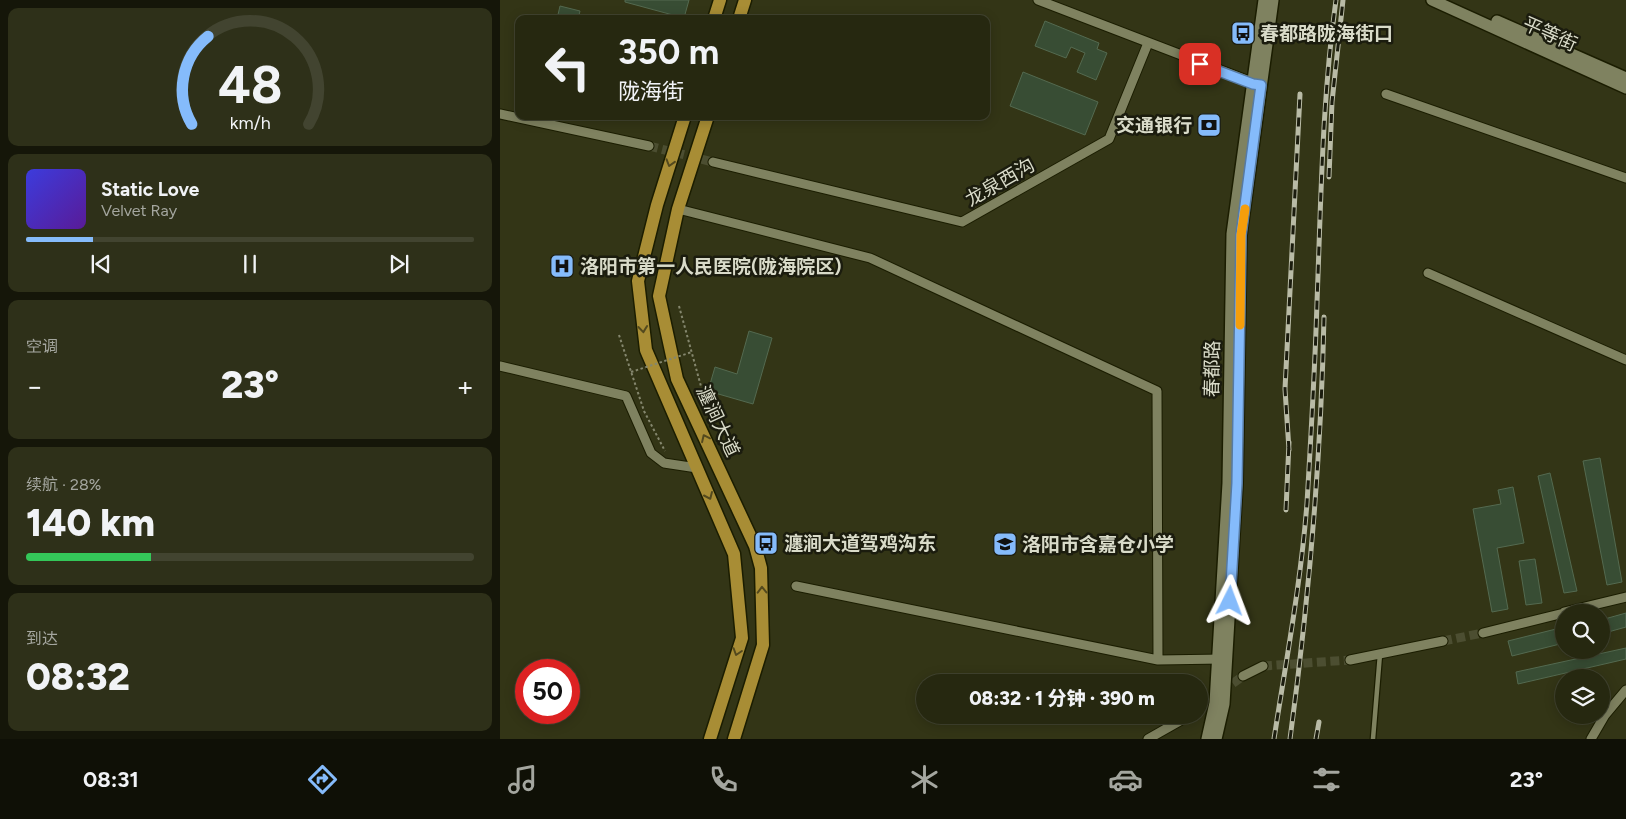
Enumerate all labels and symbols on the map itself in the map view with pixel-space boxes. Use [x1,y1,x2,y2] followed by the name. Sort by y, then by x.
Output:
[1519,12,1581,56] street label: 平等街
[1230,20,1256,46] bus stop icon: 春都路陇海街口
[1260,22,1393,45] place label: 春都路陇海街口
[1179,43,1221,85] pin
[1196,112,1222,138] bank icon: 交通银行
[1116,114,1192,137] place label: 交通银行
[961,153,1039,211] street label: 龙泉西沟
[666,158,676,166] one-way arrow
[549,253,575,279] hospital icon: 洛阳市第一人民医院(陇海院区)
[580,255,842,278] place label: 洛阳市第一人民医院(陇海院区)
[637,325,648,333] one-way arrow
[1200,340,1224,398] street label: 春都路
[692,382,744,460] street label: 瀍涧大道
[700,434,711,443] one-way arrow
[703,491,713,500] one-way arrow
[753,530,779,556] bus stop icon: 瀍涧大道驾鸡沟东
[992,531,1018,557] school or university icon: 洛阳市含嘉仓小学
[784,532,936,555] place label: 瀍涧大道驾鸡沟东
[1022,533,1174,556] place label: 洛阳市含嘉仓小学
[1203,574,1255,626] position arrow
[756,585,767,593] one-way arrow
[733,647,743,656] one-way arrow
[515,659,580,724] speed limit sign: 50

